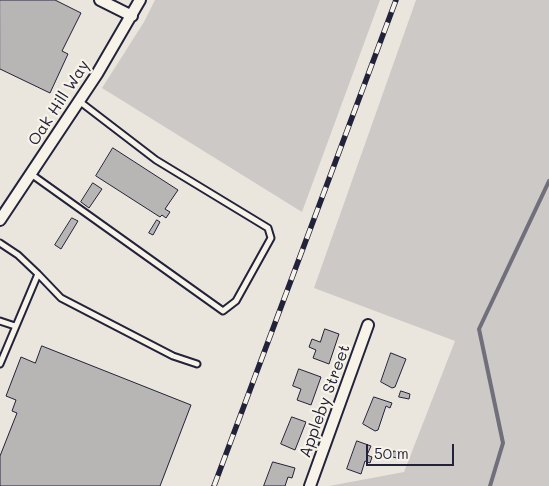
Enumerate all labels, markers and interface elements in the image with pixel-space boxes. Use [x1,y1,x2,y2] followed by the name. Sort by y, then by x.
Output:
[24,57,94,149] street label: Oak Hill Way
[296,342,354,460] street label: Appleby Street
[369,434,456,466] scale bar
[374,443,409,463] text: 50 m

